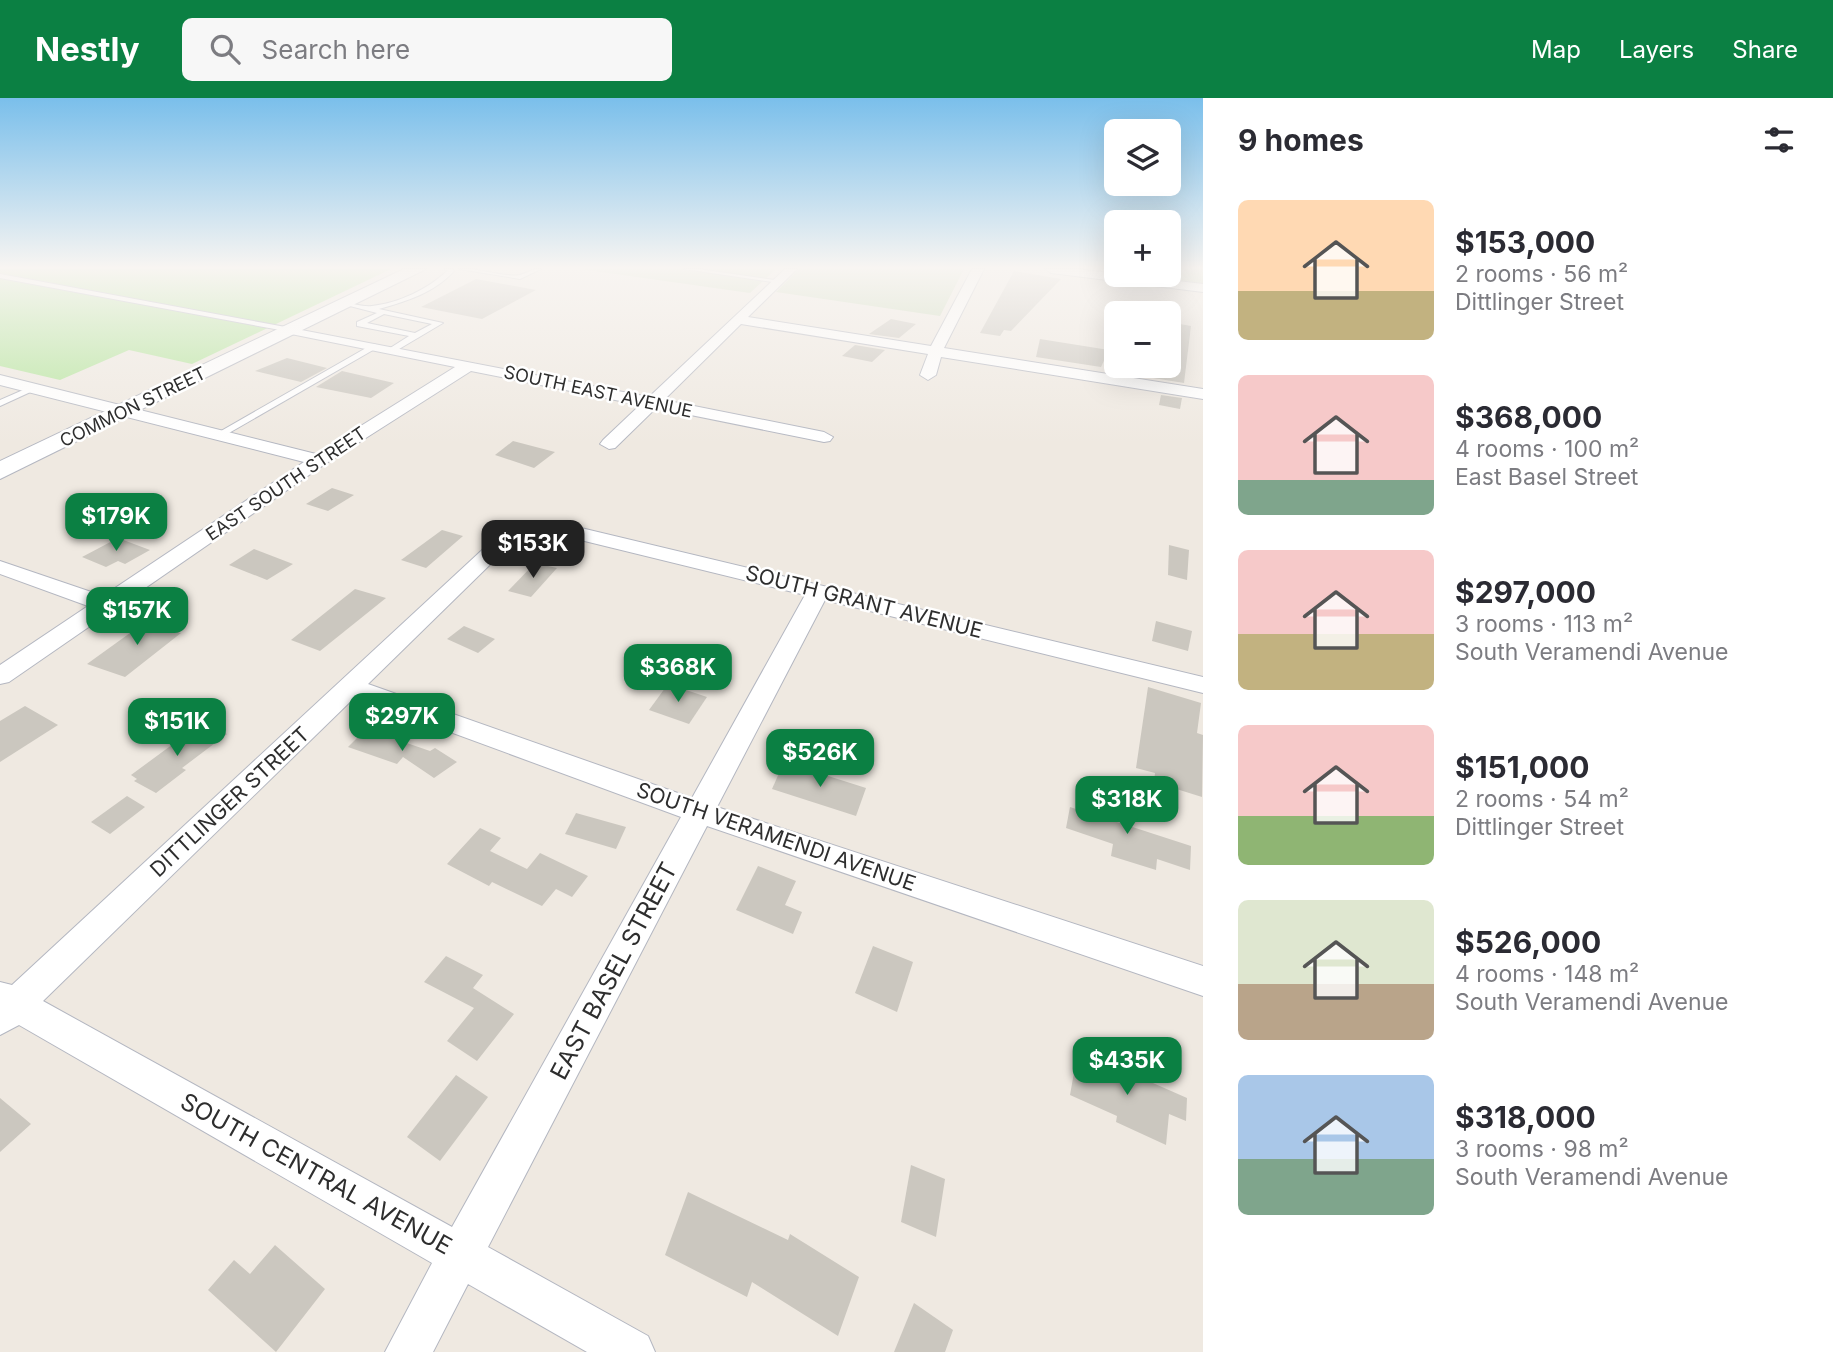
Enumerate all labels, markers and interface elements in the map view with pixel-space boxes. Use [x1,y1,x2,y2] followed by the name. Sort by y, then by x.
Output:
[182,18,672,81] search box
[35,29,140,69] text: Nestly
[206,30,244,68] icon: search
[262,34,410,65] text: Search here
[1531,35,1581,64] text: Map
[1619,35,1694,64] text: Layers
[1732,35,1798,64] text: Share
[1104,119,1181,378] map controls
[1104,119,1181,196] button: layers
[1760,121,1798,159] icon: filters
[1238,122,1364,158] text: 9 homes
[1104,210,1181,287] button: +
[1455,224,1595,260] text: $153,000
[1294,228,1378,312] icon: home
[1455,260,1628,288] text: 2 rooms · 56 m²
[1455,288,1624,316] text: Dittlinger Street
[1104,301,1181,378] button: −
[502,361,694,422] street label: SOUTH EAST AVENUE
[56,362,209,451] street label: COMMON STREET
[1455,399,1602,435] text: $368,000
[1294,403,1378,487] icon: home
[202,422,370,545] street label: EAST SOUTH STREET
[1455,435,1639,463] text: 4 rooms · 100 m²
[1455,463,1638,491] text: East Basel Street
[67,494,165,553] pin: $179K
[81,502,151,530] text: $179K
[484,520,582,580] pin: $153K
[497,529,569,557] text: $153K
[743,560,985,643] street label: SOUTH GRANT AVENUE
[1455,574,1596,610] text: $297,000
[1294,578,1378,662] icon: home
[88,588,186,647] pin: $157K
[102,596,172,624] text: $157K
[1455,610,1633,638] text: 3 rooms · 113 m²
[1455,638,1728,666] text: South Veramendi Avenue
[629,644,727,704] pin: $368K
[640,653,716,681] text: $368K
[353,694,451,753] pin: $297K
[128,698,226,758] pin: $151K
[365,702,439,730] text: $297K
[144,707,210,735] text: $151K
[145,721,314,882] street label: DITTLINGER STREET
[771,730,869,789] pin: $526K
[782,738,858,766] text: $526K
[1455,749,1590,785] text: $151,000
[1294,753,1378,837] icon: home
[1078,776,1176,836] pin: $318K
[633,777,919,896] street label: SOUTH VERAMENDI AVENUE
[1091,785,1163,813] text: $318K
[1455,785,1629,813] text: 2 rooms · 54 m²
[1455,813,1624,841] text: Dittlinger Street
[544,857,683,1084] street label: EAST BASEL STREET
[1455,924,1601,960] text: $526,000
[1294,928,1378,1012] icon: home
[1455,960,1639,988] text: 4 rooms · 148 m²
[1455,988,1728,1016] text: South Veramendi Avenue
[1078,1038,1176,1097] pin: $435K
[1089,1046,1165,1074] text: $435K
[175,1087,457,1260] street label: SOUTH CENTRAL AVENUE
[1455,1099,1596,1135] text: $318,000
[1294,1103,1378,1187] icon: home
[1455,1135,1629,1163] text: 3 rooms · 98 m²
[1455,1163,1728,1191] text: South Veramendi Avenue

